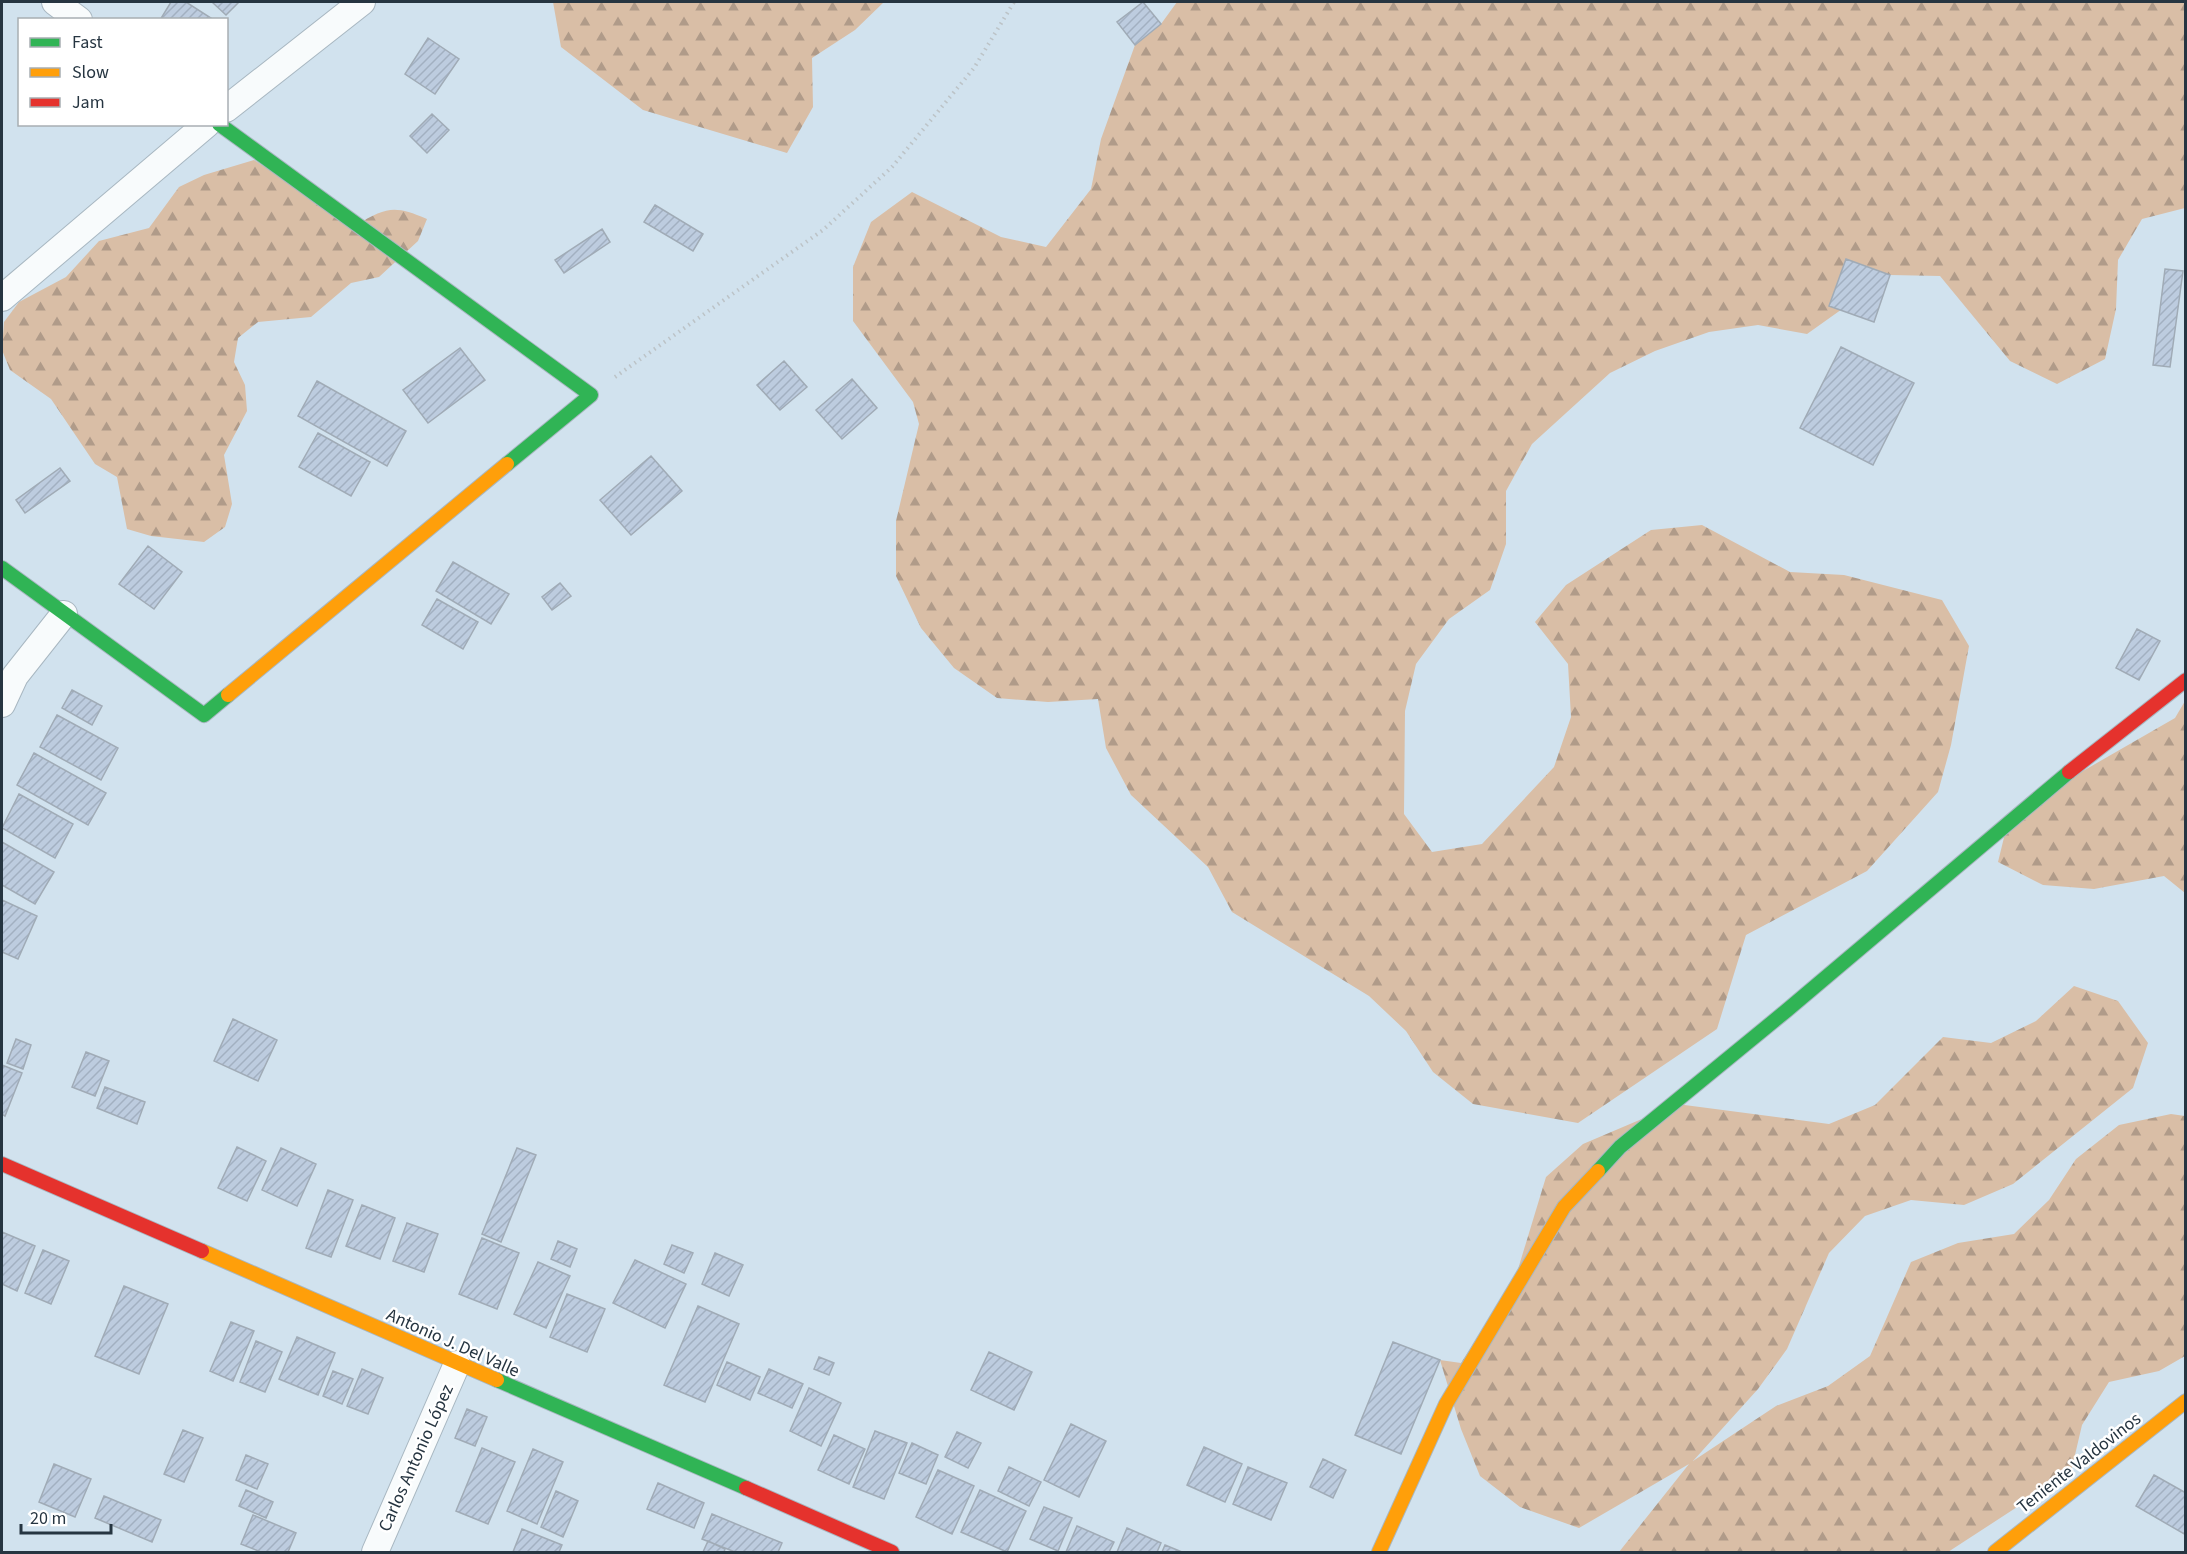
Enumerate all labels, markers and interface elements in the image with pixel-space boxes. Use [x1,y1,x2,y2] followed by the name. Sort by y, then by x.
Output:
[18,18,228,126] legend
[72,30,103,55] text: Fast
[72,60,109,85] text: Slow
[72,90,105,115] text: Jam
[382,1302,524,1384] street label: Antonio J. Del Valle
[372,1380,460,1536] street label: Carlos Antonio López
[2012,1407,2146,1519] street label: Teniente Valdovinos
[21,1497,111,1535] scale bar
[30,1506,66,1531] text: 20 m

